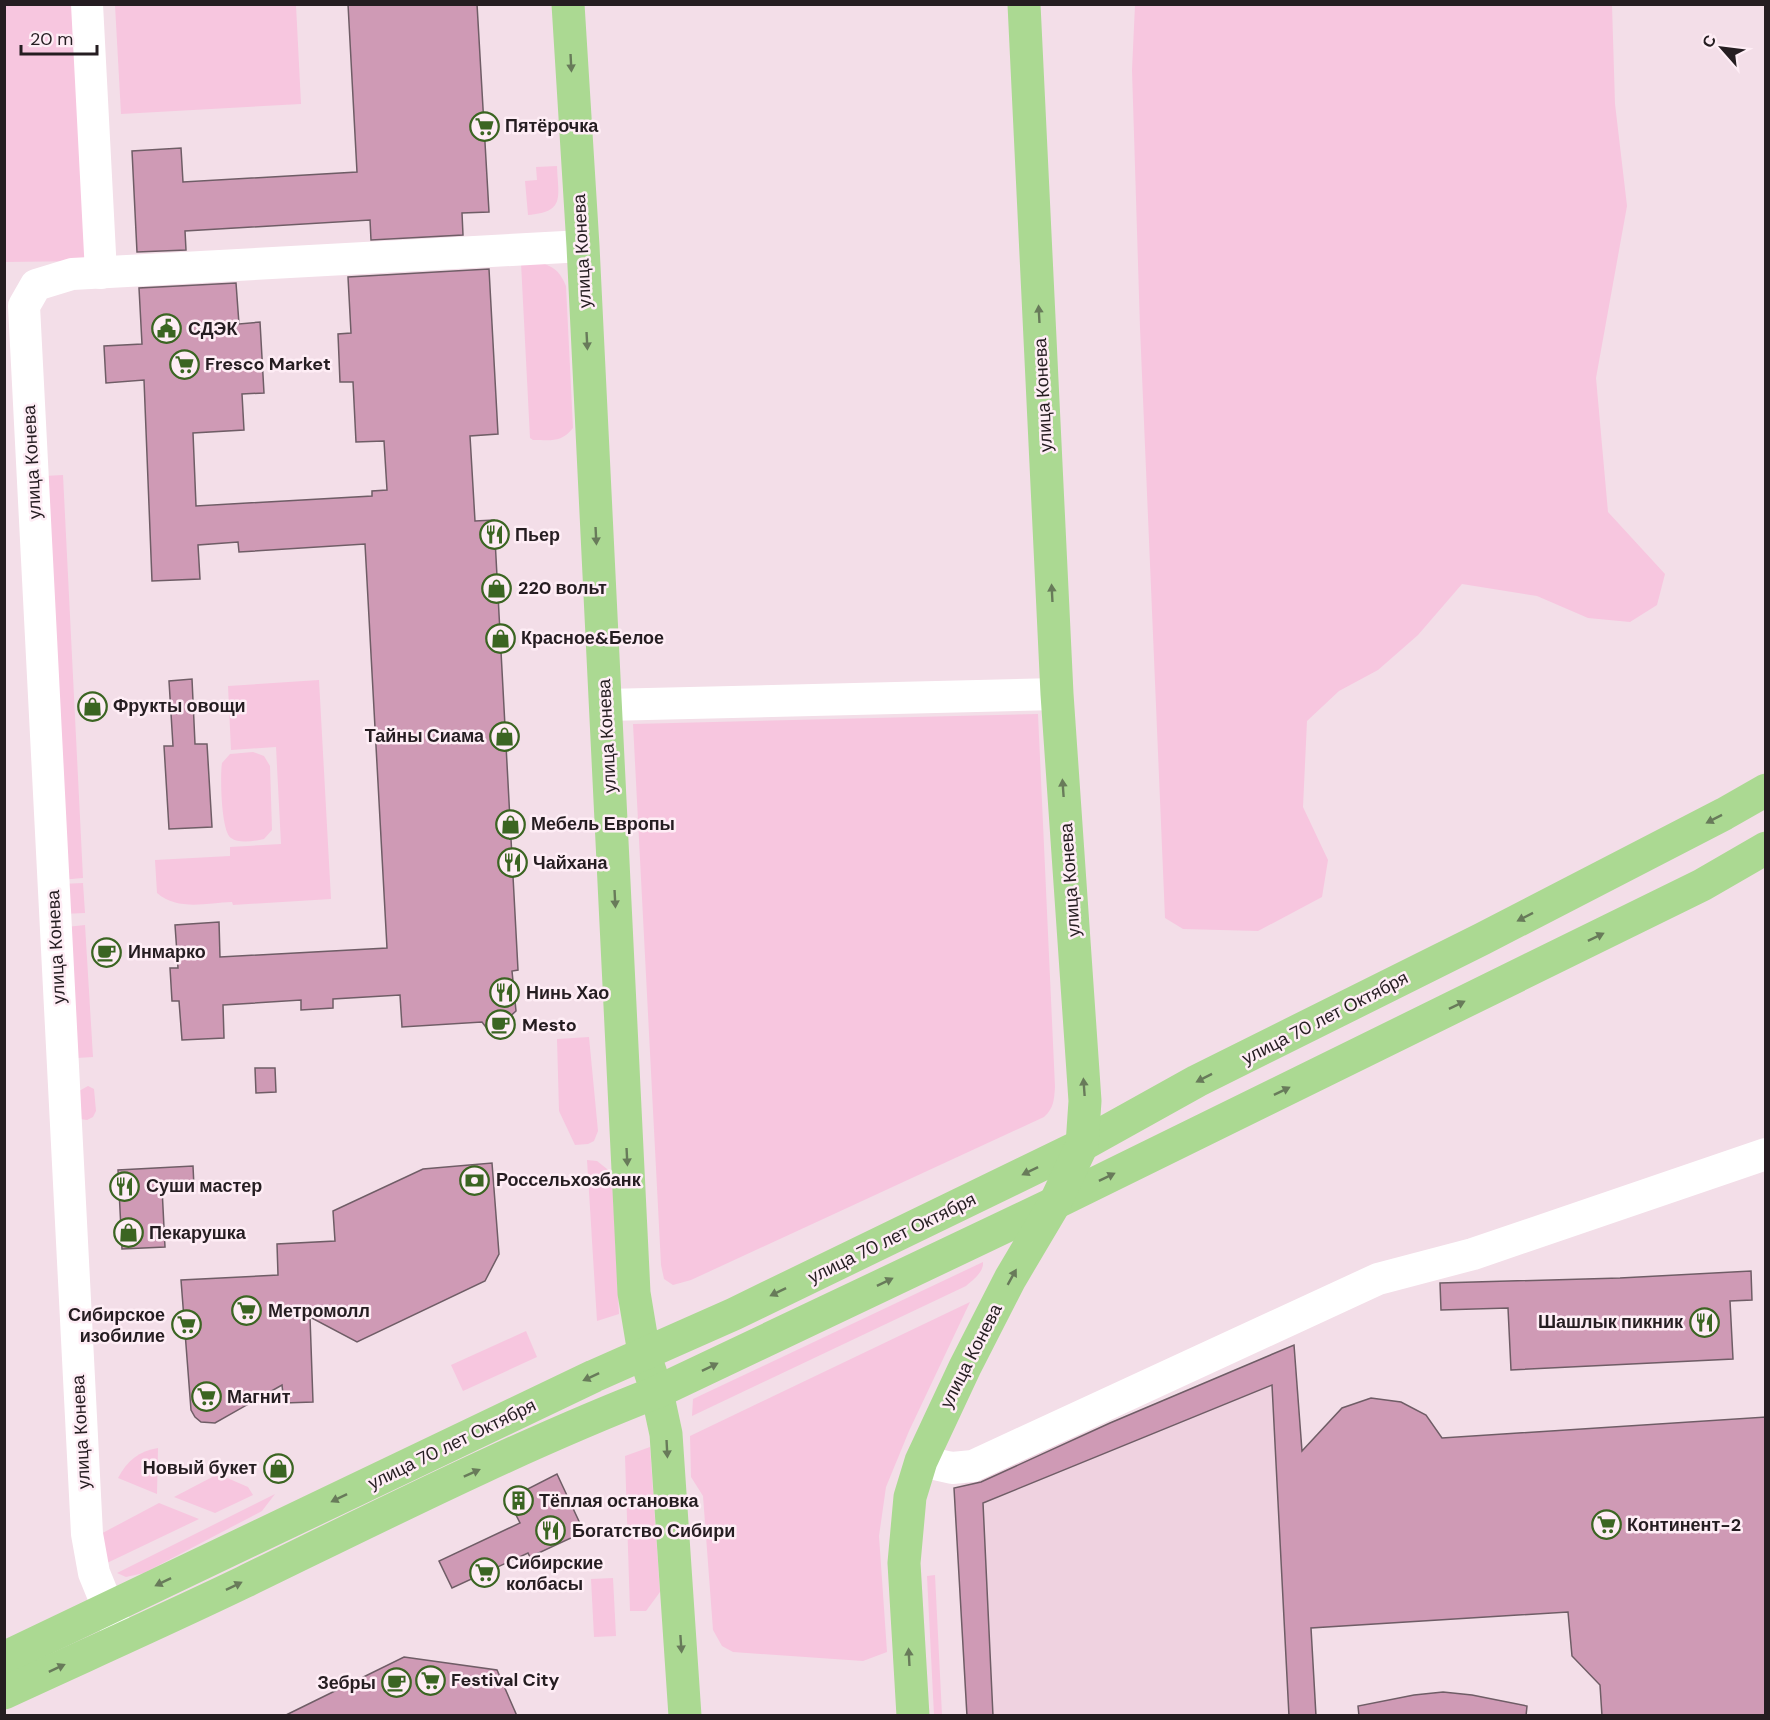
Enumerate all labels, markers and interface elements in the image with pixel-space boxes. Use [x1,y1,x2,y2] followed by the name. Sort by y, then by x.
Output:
[21,18,98,56] scale bar
[1692,18,1752,78] north arrow
[30,27,73,51] text: 20 m
[1697,31,1721,51] text: С
[567,53,576,72] one-way arrow
[468,110,500,142] supermarket icon: Пятёрочка
[505,114,599,138] place label: Пятёрочка
[567,192,597,309] street label: улица Конева
[1034,305,1043,324] one-way arrow
[151,313,183,345] public building icon: СДЭК
[188,317,238,341] place label: СДЭК
[582,332,591,351] one-way arrow
[1028,336,1058,453] street label: улица Конева
[168,348,200,380] supermarket icon: Fresco Market
[205,352,331,376] place label: Fresco Market
[17,403,47,520] street label: улица Конева
[478,519,510,551] restaurant icon: Пьер
[515,523,560,547] place label: Пьер
[592,527,601,546] one-way arrow
[481,572,513,604] shop icon: 220 вольт
[518,576,607,600] place label: 220 вольт
[1047,583,1056,602] one-way arrow
[484,622,516,654] shop icon: Красное&Белое
[521,626,664,650] place label: Красное&Белое
[592,677,622,794] street label: улица Конева
[76,690,108,722] shop icon: Фрукты овощи
[113,694,246,718] place label: Фрукты овощи
[489,720,521,752] shop icon: Тайны Сиама
[365,724,485,748] place label: Тайны Сиама
[1058,778,1068,797] one-way arrow
[494,808,526,840] shop icon: Мебель Европы
[531,812,675,836] place label: Мебель Европы
[1706,814,1723,824] one-way arrow
[1054,821,1086,938] street label: улица Конева
[496,847,528,879] restaurant icon: Чайхана
[533,851,609,875] place label: Чайхана
[41,888,71,1005] street label: улица Конева
[610,889,619,908] one-way arrow
[1517,912,1534,922] one-way arrow
[1587,932,1604,941] one-way arrow
[91,936,123,968] cafe icon: Инмарко
[128,940,206,964] place label: Инмарко
[1238,966,1412,1070] street label: улица 70 лет Октября
[489,977,521,1009] restaurant icon: Нинь Хао
[526,981,609,1005] place label: Нинь Хао
[1449,1001,1466,1010] one-way arrow
[485,1009,517,1041] cafe icon: Mesto
[522,1013,577,1037] place label: Mesto
[1196,1073,1213,1082] one-way arrow
[1079,1077,1088,1096] one-way arrow
[1274,1086,1291,1096] one-way arrow
[623,1147,632,1166] one-way arrow
[459,1164,491,1196] bank icon: Россельхозбанк
[1021,1166,1038,1175] one-way arrow
[496,1168,642,1192] place label: Россельхозбанк
[109,1170,141,1202] restaurant icon: Суши мастер
[1099,1172,1116,1181] one-way arrow
[146,1174,262,1198] place label: Суши мастер
[804,1187,980,1289] street label: улица 70 лет Октября
[112,1217,144,1249] shop icon: Пекарушка
[149,1221,247,1245] place label: Пекарушка
[1006,1269,1017,1285] one-way arrow
[877,1278,894,1287] one-way arrow
[770,1288,787,1297] one-way arrow
[231,1295,263,1327] supermarket icon: Метромолл
[268,1299,370,1323] place label: Метромолл
[934,1299,1008,1412] street label: улица Конева
[68,1303,165,1348] place label: Сибирское изобилие
[1688,1306,1720,1338] restaurant icon: Шашлык пикник
[170,1309,202,1341] supermarket icon: Сибирское изобилие
[1538,1310,1684,1334] place label: Шашлык пикник
[701,1362,718,1371] one-way arrow
[66,1373,96,1490] street label: улица Конева
[582,1373,599,1382] one-way arrow
[190,1381,222,1413] supermarket icon: Магнит
[227,1385,291,1409] place label: Магнит
[364,1393,540,1495] street label: улица 70 лет Октября
[663,1440,672,1459] one-way arrow
[262,1452,294,1484] shop icon: Новый букет
[143,1456,257,1480] place label: Новый букет
[463,1468,481,1478] one-way arrow
[502,1485,534,1517] building icon: Тёплая остановка
[539,1489,700,1513] place label: Тёплая остановка
[331,1494,348,1503] one-way arrow
[1590,1509,1622,1541] supermarket icon: Континент-2
[1627,1513,1741,1537] place label: Континент-2
[535,1515,567,1547] restaurant icon: Богатство Сибири
[572,1519,735,1543] place label: Богатство Сибири
[506,1551,603,1596] place label: Сибирские колбасы
[469,1557,501,1589] supermarket icon: Сибирские колбасы
[155,1578,172,1587] one-way arrow
[226,1582,243,1591] one-way arrow
[676,1634,686,1653] one-way arrow
[904,1648,913,1667] one-way arrow
[49,1664,66,1673] one-way arrow
[414,1664,446,1696] supermarket icon: Festival City
[381,1667,413,1699] cafe icon: Зебры
[451,1668,560,1692] place label: Festival City
[317,1671,376,1695] place label: Зебры

